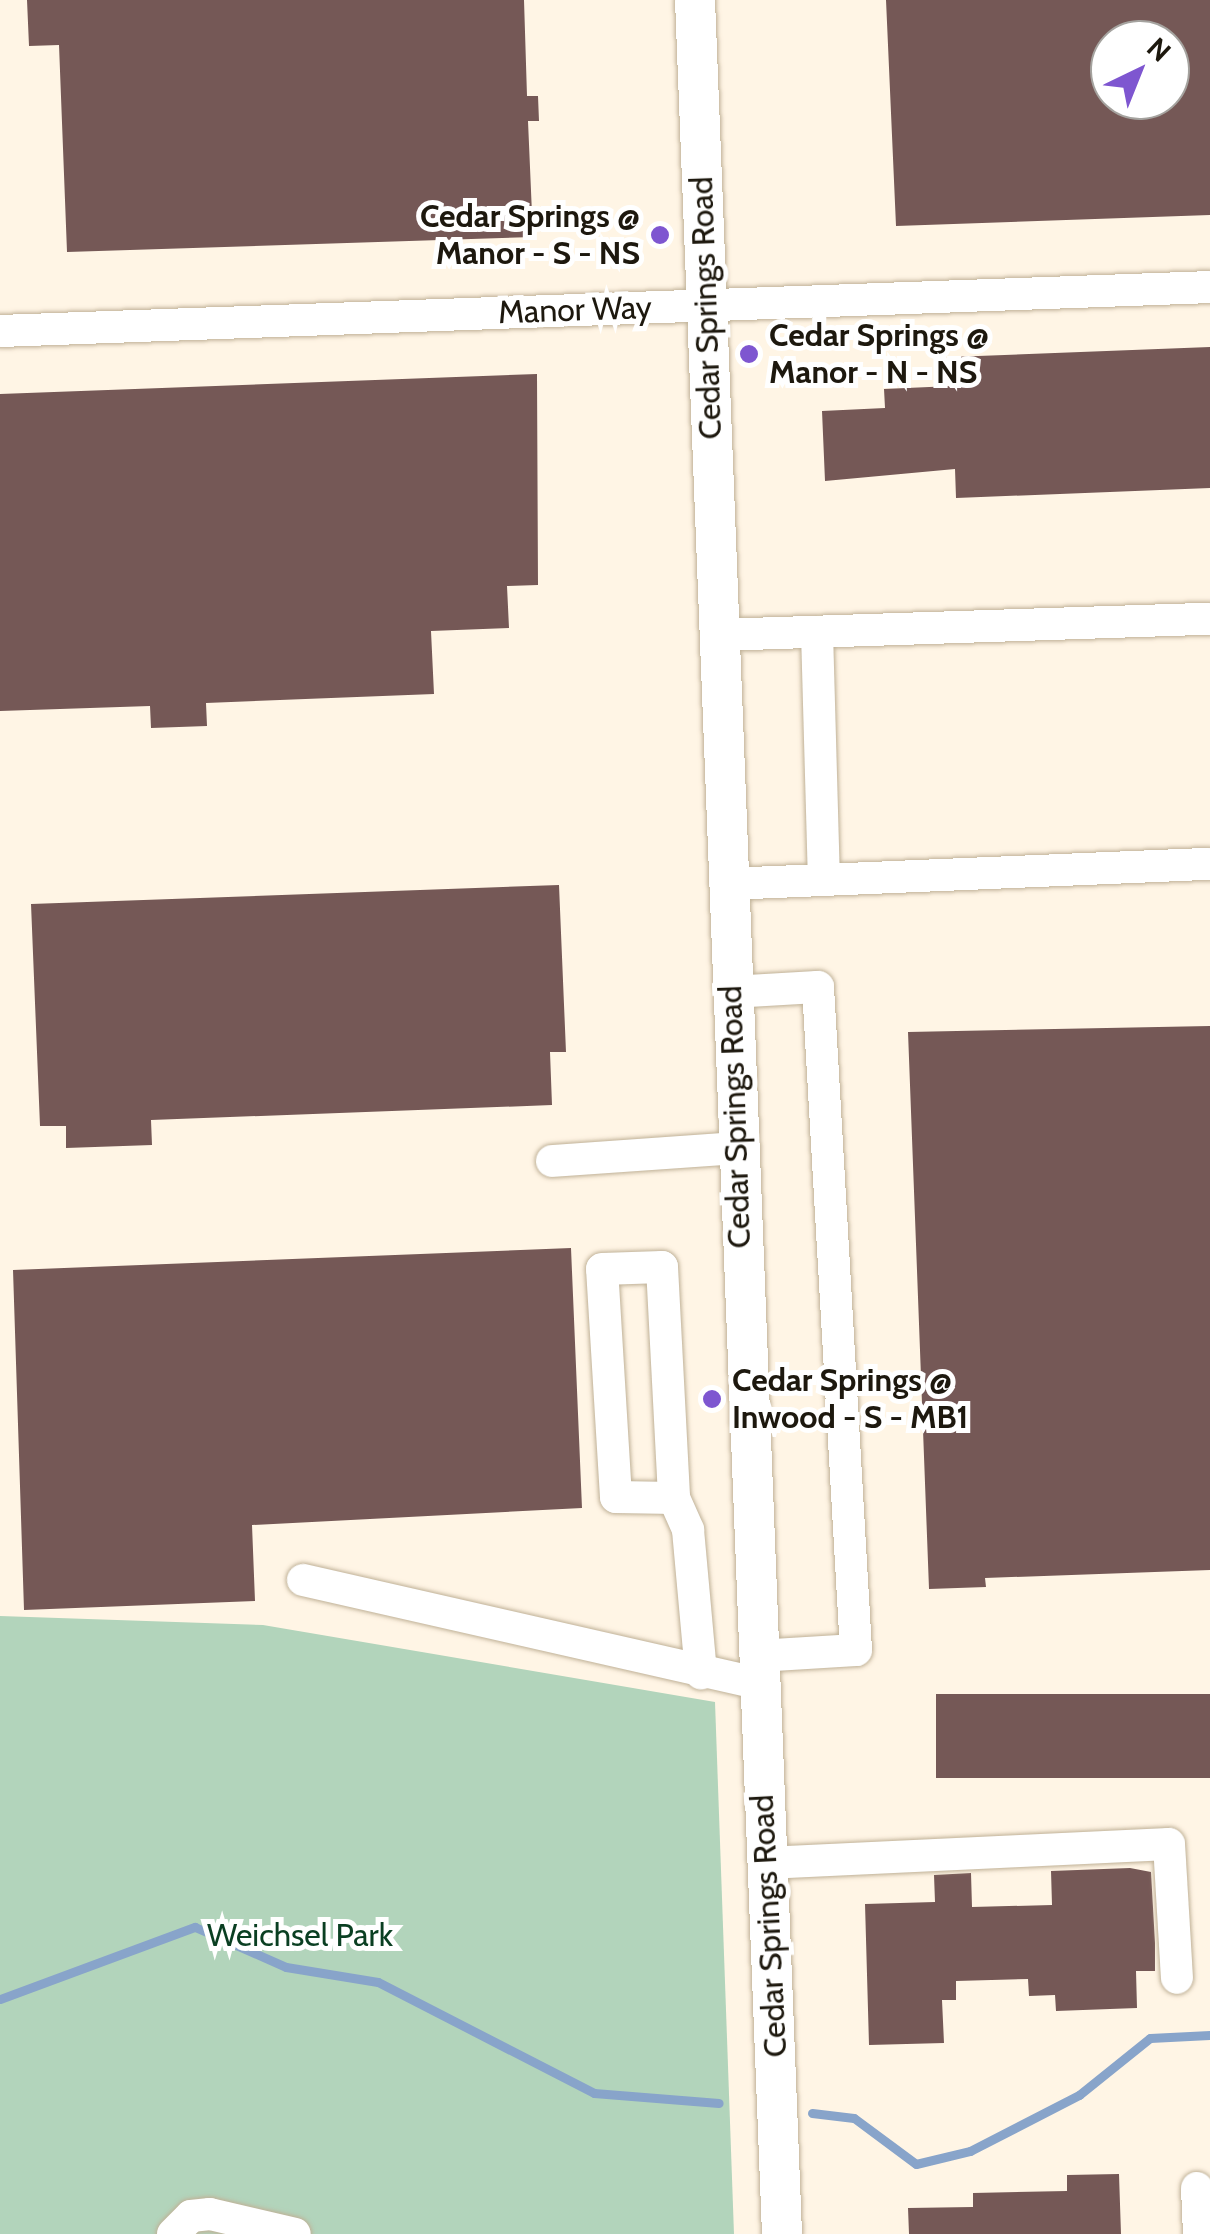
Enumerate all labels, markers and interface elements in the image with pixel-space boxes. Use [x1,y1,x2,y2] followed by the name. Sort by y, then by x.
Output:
[1090,20,1190,120] north arrow
[1140,30,1178,69] text: N
[682,176,730,440] street label: Cedar Springs Road
[420,198,640,273] place label: Cedar Springs @ Manor - S - NS
[649,224,671,246] marker: Cedar Springs @ Manor - S - NS
[497,288,653,332] street label: Manor Way
[769,317,989,392] place label: Cedar Springs @ Manor - N - NS
[738,343,760,365] marker: Cedar Springs @ Manor - N - NS
[711,985,759,1249] street label: Cedar Springs Road
[732,1362,968,1437] place label: Cedar Springs @ Inwood - S - MB1
[701,1388,723,1410] marker: Cedar Springs @ Inwood - S - MB1
[743,1794,795,2058] street label: Cedar Springs Road
[207,1916,393,1954] park label: Weichsel Park

